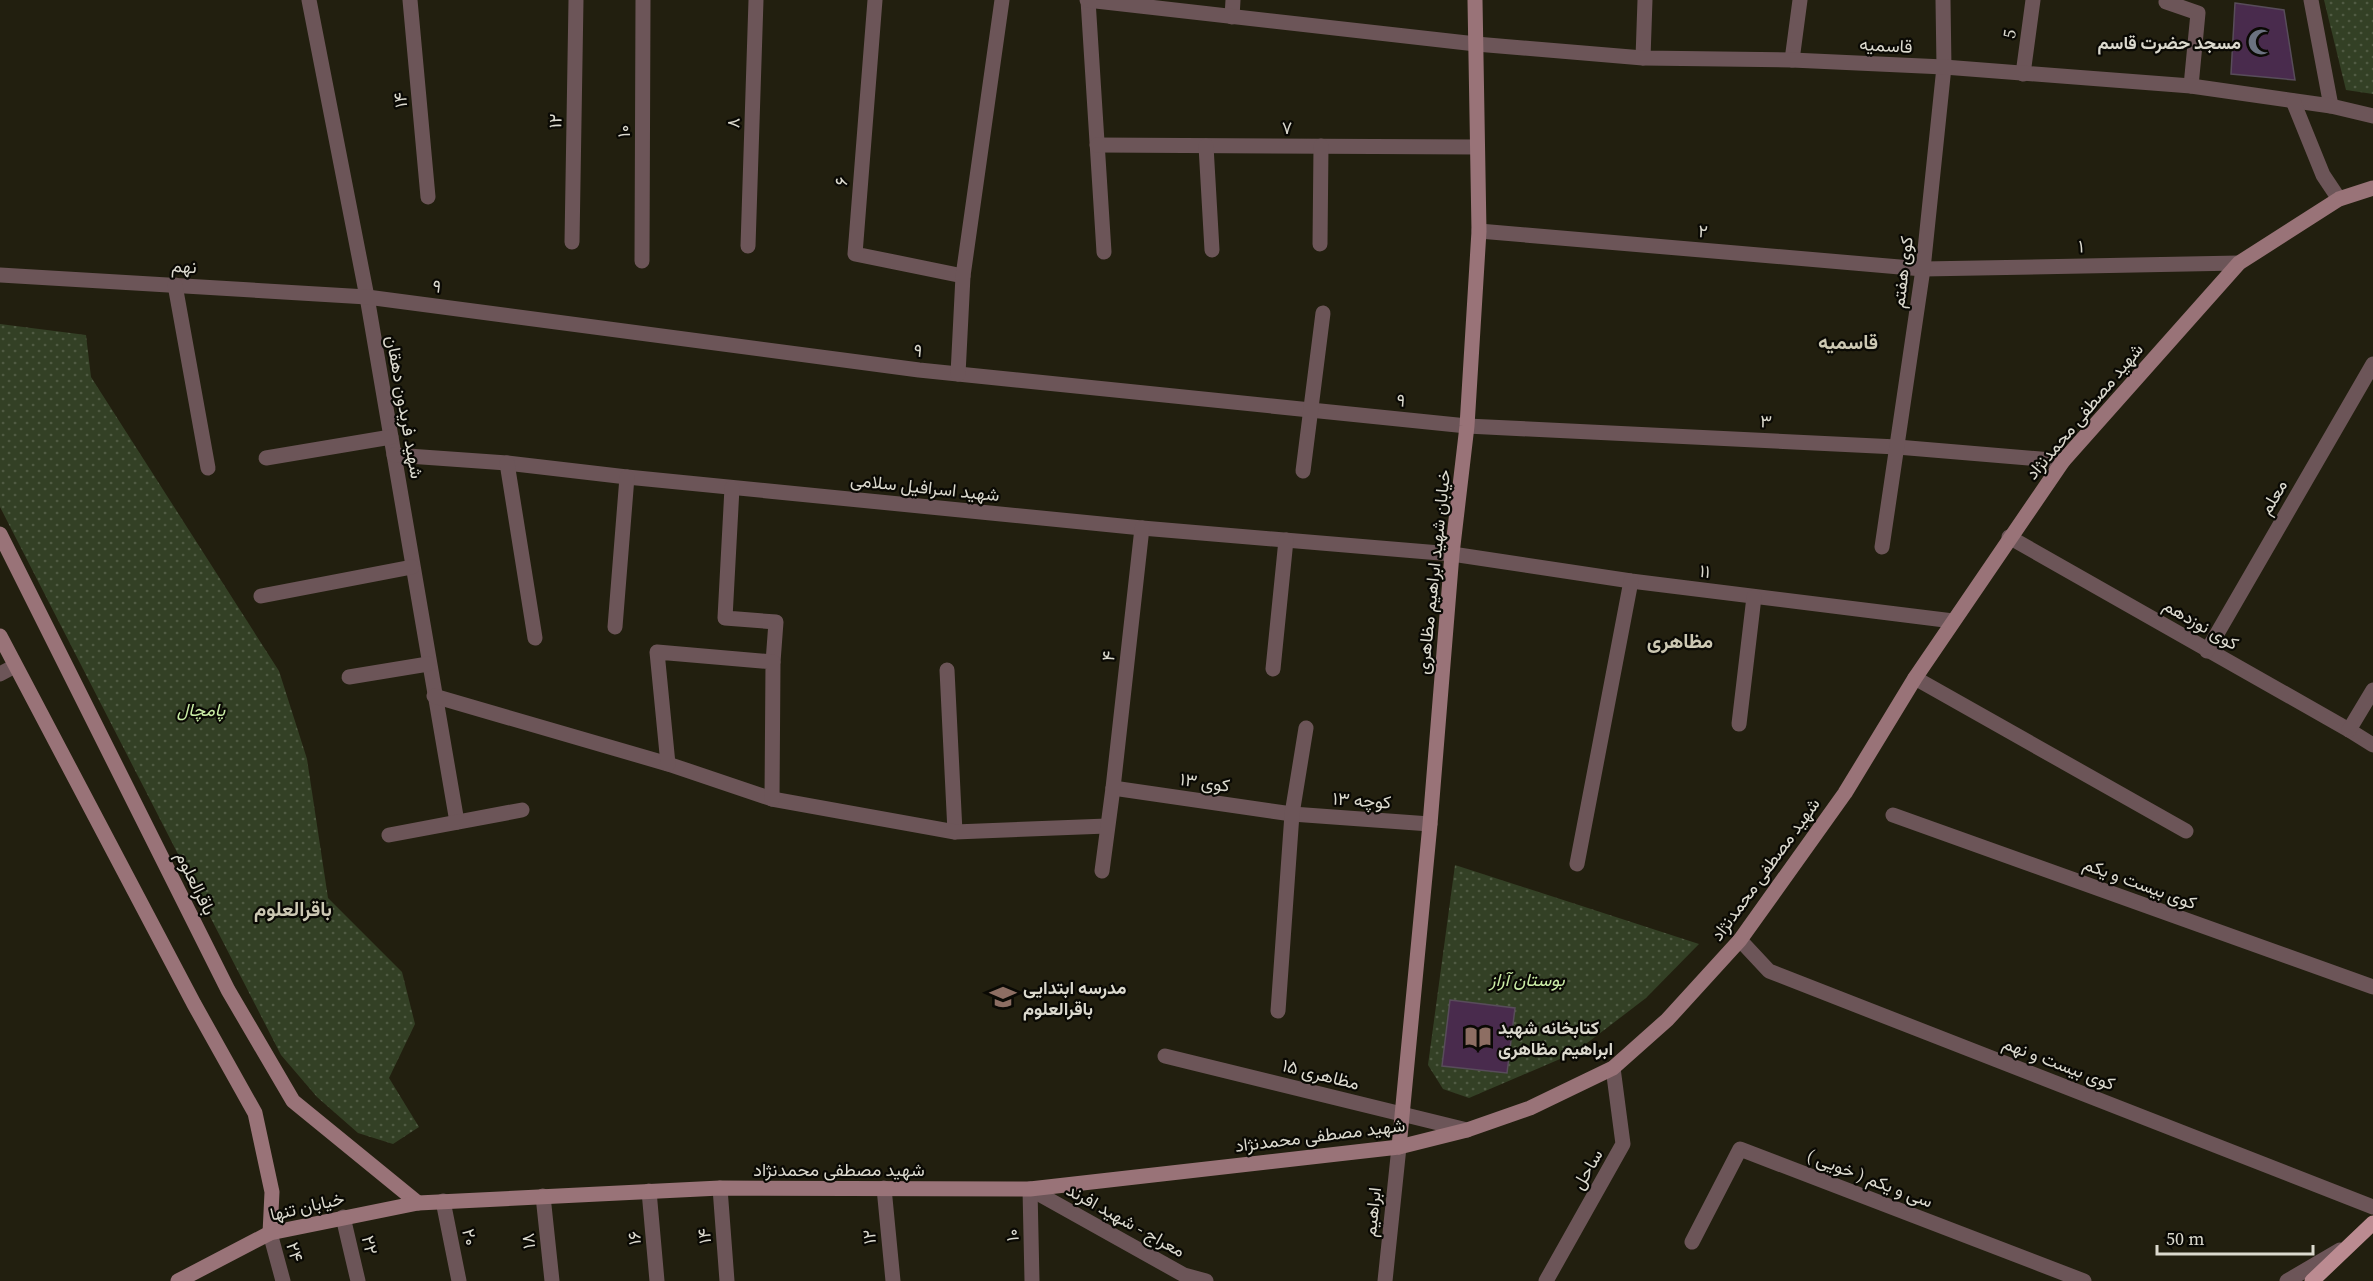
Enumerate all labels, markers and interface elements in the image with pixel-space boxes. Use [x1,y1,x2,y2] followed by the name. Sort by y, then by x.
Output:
[2246,27,2276,57] mosque icon: مسجد حضرت قاسم
[1996,28,2022,40] street label: 5
[2097,30,2241,55] place label: مسجد حضرت قاسم
[1859,31,1913,59] street label: قاسمیه
[387,91,413,109] street label: ۱۴
[542,113,568,129] street label: ۱۲
[1282,115,1292,140] street label: ۷
[720,117,746,129] street label: ۸
[611,125,636,137] street label: ۱۰
[828,175,854,186] street label: ۶
[1697,218,1709,244] street label: ۲
[2078,233,2084,259] street label: ۱
[1885,235,1919,309] street label: کوی هفتم
[171,253,197,279] street label: نهم
[431,273,443,299] street label: ۹
[1818,328,1878,356] district label: قاسمیه
[380,333,430,481] street label: شهید فریدون دهقان
[912,337,924,363] street label: ۹
[2019,337,2149,485] street label: شهید مصطفی محمدنژاد
[1395,387,1407,413] street label: ۹
[1759,408,1773,434] street label: ۳
[849,467,1001,507] street label: شهید اسرافیل سلامی
[1410,468,1456,676] street label: خیابان شهید ابراهیم مظاهری
[2253,475,2293,519] street label: معلم
[1698,558,1712,584] street label: ۱۱
[2159,592,2243,656] street label: کوی نوزدهم
[1647,627,1713,655] district label: مظاهری
[1095,650,1121,662] street label: ۴
[177,697,226,722] park label: پامچال
[1179,766,1231,798] street label: کوی ۱۳
[1332,785,1392,815] street label: کوچه ۱۳
[1705,792,1825,946] street label: شهید مصطفی محمدنژاد
[170,847,222,919] street label: باقرالعلوم
[2080,851,2200,915] street label: کوی بیست و یکم
[254,895,332,923] district label: باقرالعلوم
[1489,967,1565,992] park label: بوستان آراز
[1023,975,1127,1021] place label: مدرسه ابتدایی باقرالعلوم
[988,982,1018,1012] school or university icon: مدرسه ابتدایی باقرالعلوم
[1498,1015,1613,1061] place label: کتابخانه شهید ابراهیم مظاهری
[1463,1022,1493,1052] library icon: کتابخانه شهید ابراهیم مظاهری
[1999,1030,2119,1096] street label: کوی بیست و نهم
[1280,1052,1362,1096] street label: ۱۵ مظاهری
[1233,1112,1407,1158] street label: شهید مصطفی محمدنژاد
[1803,1142,1937,1214] street label: سی و یکم ( خویی )
[1565,1144,1609,1194] street label: ساحل
[753,1157,925,1182] street label: شهید مصطفی محمدنژاد
[1062,1177,1190,1263] street label: معراج - شهید افرند
[267,1185,347,1227] street label: خیابان تنها
[1357,1186,1387,1238] street label: ابراهیم
[2157,1218,2313,1256] scale bar
[456,1226,484,1248] street label: ۲۰
[2166,1226,2204,1251] text: 50 m
[691,1227,717,1245] street label: ۱۴
[999,1228,1025,1242] street label: ۱۰
[856,1229,882,1245] street label: ۱۲
[621,1230,647,1246] street label: ۱۶
[515,1232,541,1250] street label: ۱۸
[356,1233,384,1257] street label: ۲۲
[280,1239,310,1265] street label: ۲۴

